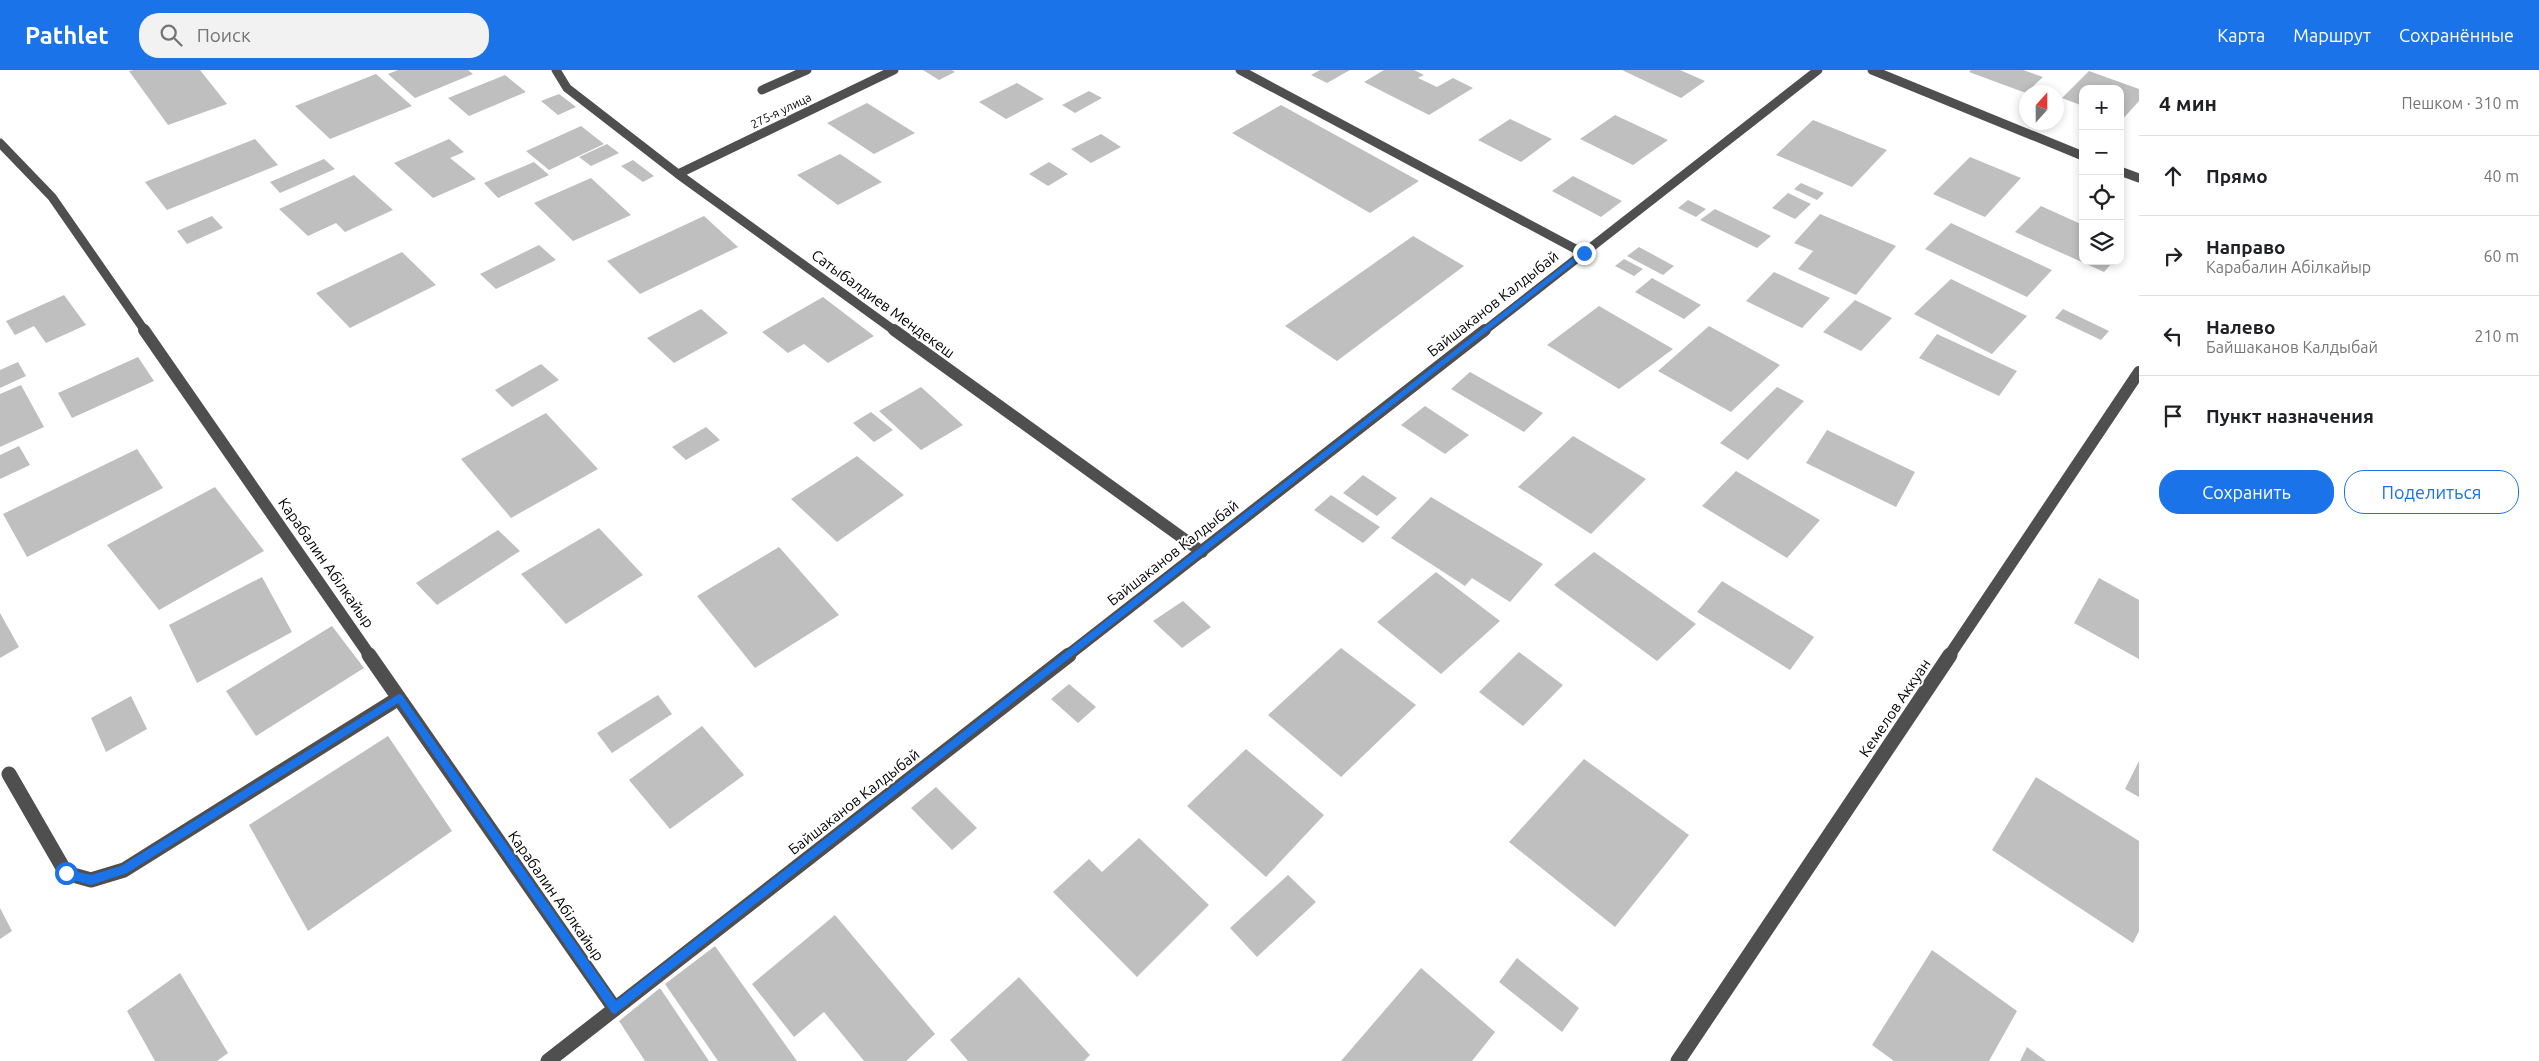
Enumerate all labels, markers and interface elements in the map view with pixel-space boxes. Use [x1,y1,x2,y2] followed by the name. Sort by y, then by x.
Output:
[139,13,489,58] search box
[157,21,185,49] icon: search
[25,22,109,49] text: Pathlet
[197,24,251,46] text: Поиск
[2217,25,2265,45] text: Карта
[2293,25,2371,45] text: Маршрут
[2399,25,2514,45] text: Сохранённые
[2019,85,2064,130] north arrow
[2079,85,2124,265] map controls
[2079,85,2124,130] button: +
[748,90,813,131] street label: 275-я улица
[2159,91,2217,115] text: 4 мин
[2401,94,2519,112] text: Пешком · 310 m
[2079,130,2124,175] button: −
[2159,162,2187,190] icon: ahead
[2206,165,2268,187] text: Прямо
[2483,167,2519,185] text: 40 m
[2079,175,2124,220] button: locate
[2079,220,2124,265] button: layers
[2206,236,2286,258] text: Направо
[1573,242,1596,265] route end
[2159,242,2187,270] icon: right
[808,246,958,361] street label: Сатыбалдиев Мендекеш
[1424,247,1561,360] street label: Байшаканов Калдыбай
[2483,247,2519,265] text: 60 m
[2206,258,2371,276] text: Карабалин Абілкайыр
[2206,316,2275,338] text: Налево
[2159,322,2187,350] icon: left
[2474,327,2519,345] text: 210 m
[2206,338,2378,356] text: Байшаканов Калдыбай
[2159,402,2187,430] icon: arrive
[2206,405,2374,427] text: Пункт назначения
[2159,470,2334,514] button: Сохранить
[2344,470,2519,514] button: Поделиться
[275,494,378,631] street label: Карабалин Абілкайыр
[1104,496,1241,609] street label: Байшаканов Калдыбай
[1855,655,1934,760] street label: Кемелов Аккуан
[785,745,922,858] street label: Байшаканов Калдыбай
[505,827,608,964] street label: Карабалин Абілкайыр
[55,862,78,885] route start

